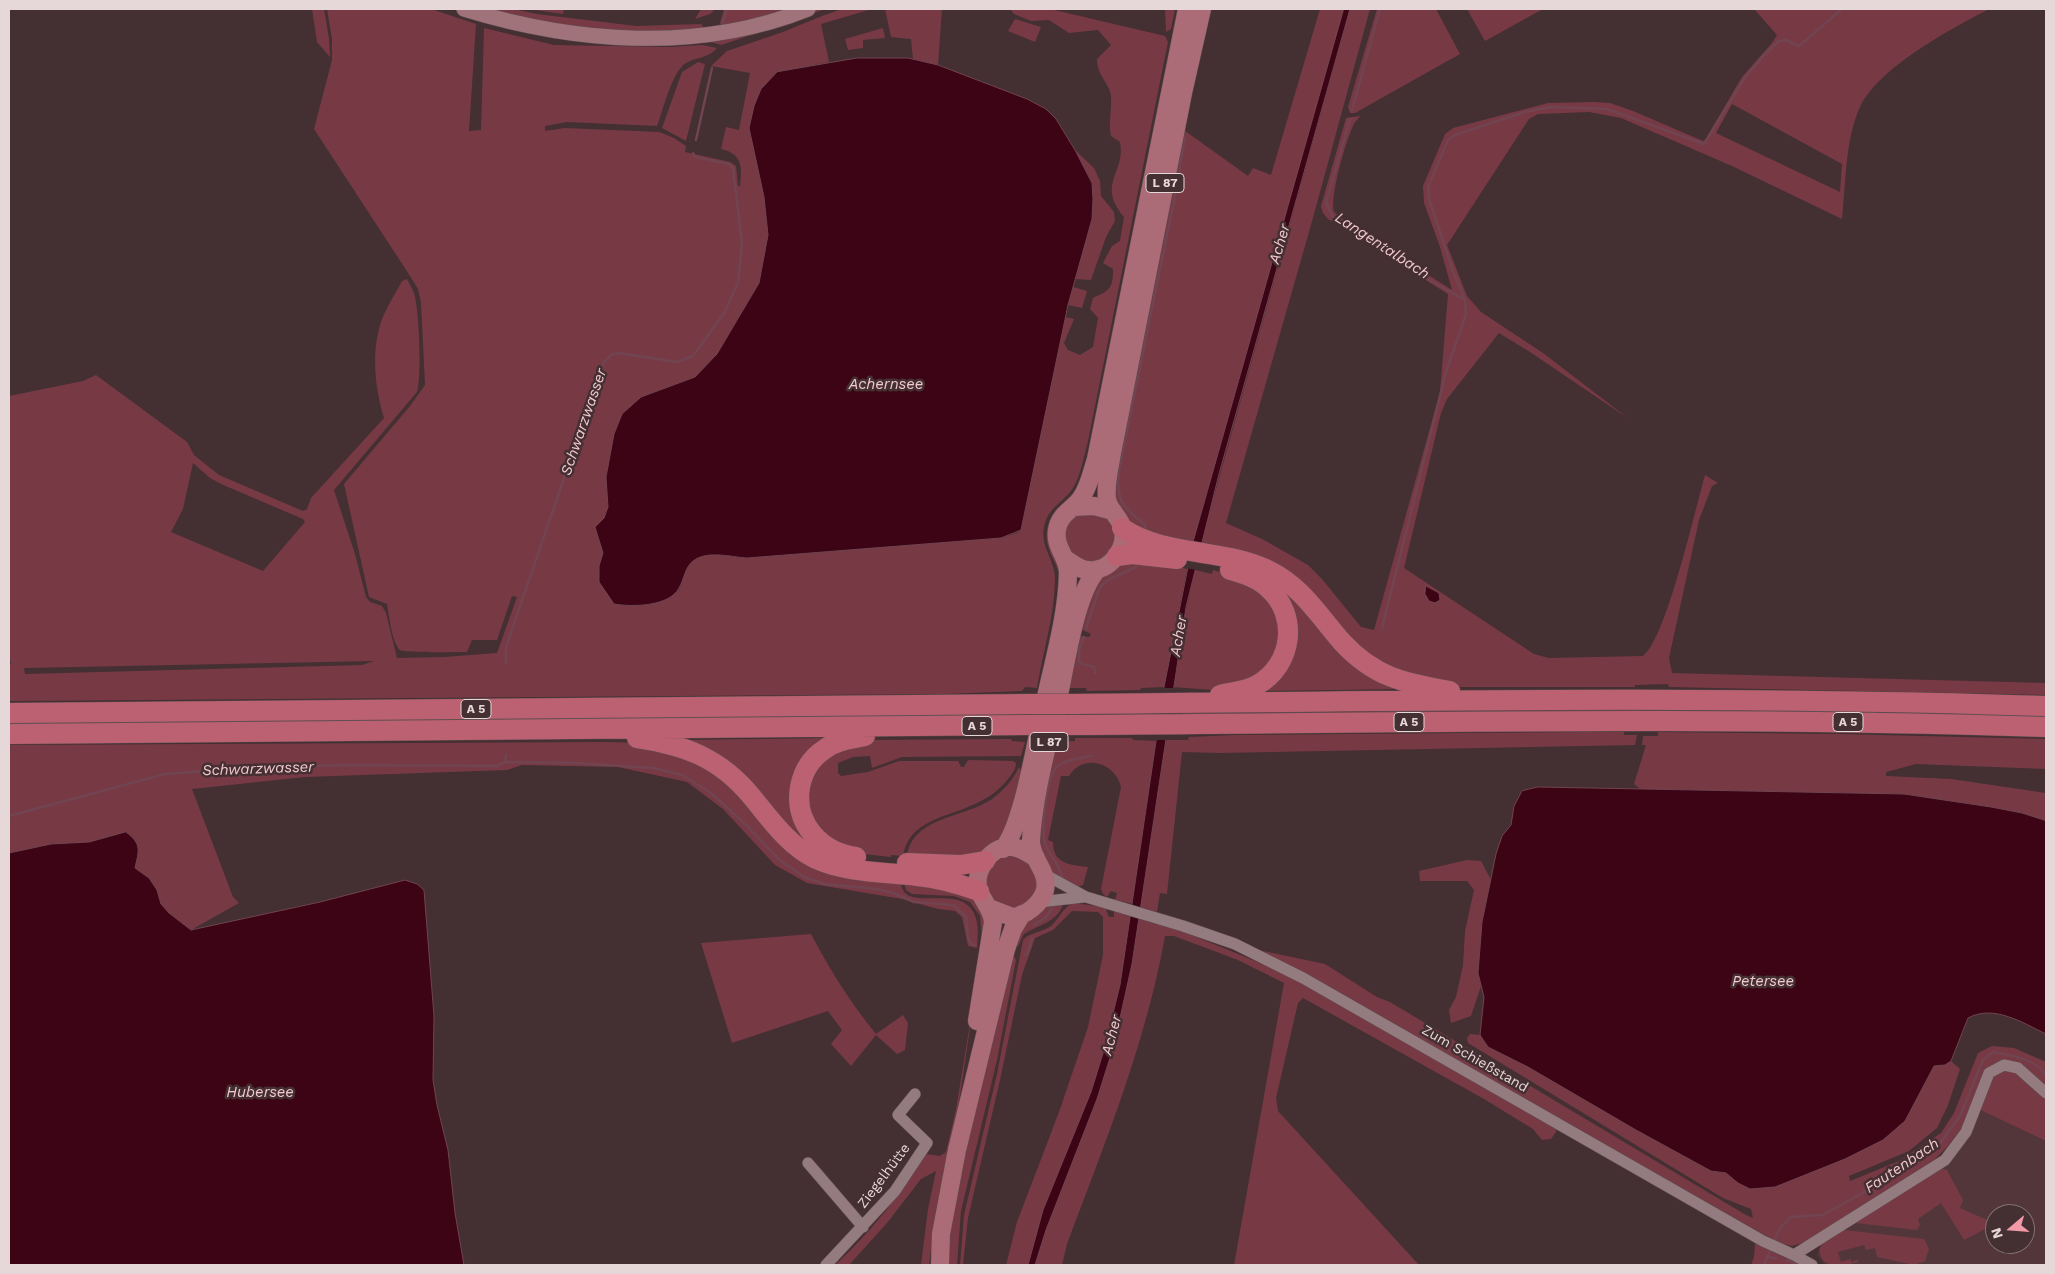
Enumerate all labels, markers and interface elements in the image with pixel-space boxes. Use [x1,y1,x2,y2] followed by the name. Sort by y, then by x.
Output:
[1146,174,1184,192] road number: L 87
[1331,209,1433,283] water label: Langentalbach
[1266,222,1294,266] water label: Acher
[557,366,611,478] water label: Schwarzwasser
[849,376,923,394] water label: Achernsee
[1167,614,1191,658] water label: Acher
[461,700,491,719] road number: A 5
[1394,712,1424,732] road number: A 5
[1833,712,1863,732] road number: A 5
[962,716,992,736] road number: A 5
[1030,732,1068,752] road number: L 87
[202,758,314,780] water label: Schwarzwasser
[1732,973,1794,991] water label: Petersee
[1098,1013,1126,1057] water label: Acher
[1419,1022,1531,1096] street label: Zum Schießstand
[226,1084,294,1102] water label: Hubersee
[1862,1135,1942,1197] water label: Fautenbach
[854,1140,914,1212] street label: Ziegelhütte
[1985,1204,2035,1254] north arrow
[1987,1226,2006,1241] text: N

